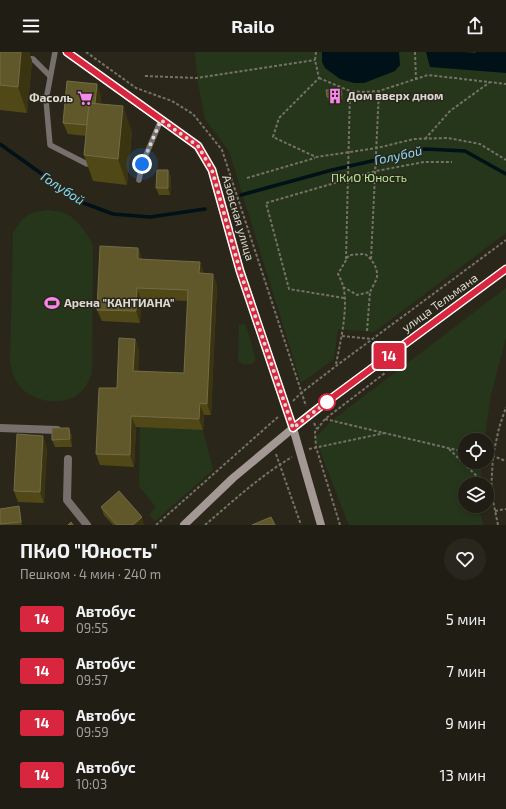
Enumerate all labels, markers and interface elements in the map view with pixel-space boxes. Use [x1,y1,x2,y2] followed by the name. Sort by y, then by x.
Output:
[20,15,42,37] icon: menu
[231,15,275,37] text: Railo
[464,15,486,37] icon: share
[326,87,344,105] building icon: Дом вверх дном
[347,88,444,102] place label: Дом вверх дном
[76,89,94,107] supermarket icon: Фасоль
[29,90,74,104] place label: Фасоль
[372,142,424,168] water label: Голубой
[132,154,152,174] your location
[38,168,88,208] water label: Голубой
[331,170,407,184] park label: ПКиО Юность
[219,173,258,262] street label: Азовская улица
[399,270,481,335] street label: улица Тельмана
[43,294,61,312] sports icon: Арена "КАНТИАНА"
[64,295,175,309] place label: Арена "КАНТИАНА"
[371,343,407,369] line badge: 14
[382,347,396,364] text: 14
[318,393,336,411] unlabelled marker
[458,433,494,513] map controls
[458,433,494,469] button: locate
[458,477,494,513] button: layers
[444,538,486,580] button: heart
[20,539,158,562] text: ПКиО "Юность"
[20,566,161,582] text: Пешком · 4 мин · 240 m
[76,602,136,620] text: Автобус
[35,610,49,627] text: 14
[446,610,486,628] text: 5 мин
[76,620,108,636] text: 09:55
[76,654,136,672] text: Автобус
[35,662,49,679] text: 14
[446,662,486,680] text: 7 мин
[76,672,108,688] text: 09:57
[76,706,136,724] text: Автобус
[35,714,49,731] text: 14
[445,714,486,732] text: 9 мин
[76,724,109,740] text: 09:59
[76,758,136,776] text: Автобус
[35,766,49,783] text: 14
[440,766,486,784] text: 13 мин
[76,776,107,792] text: 10:03

